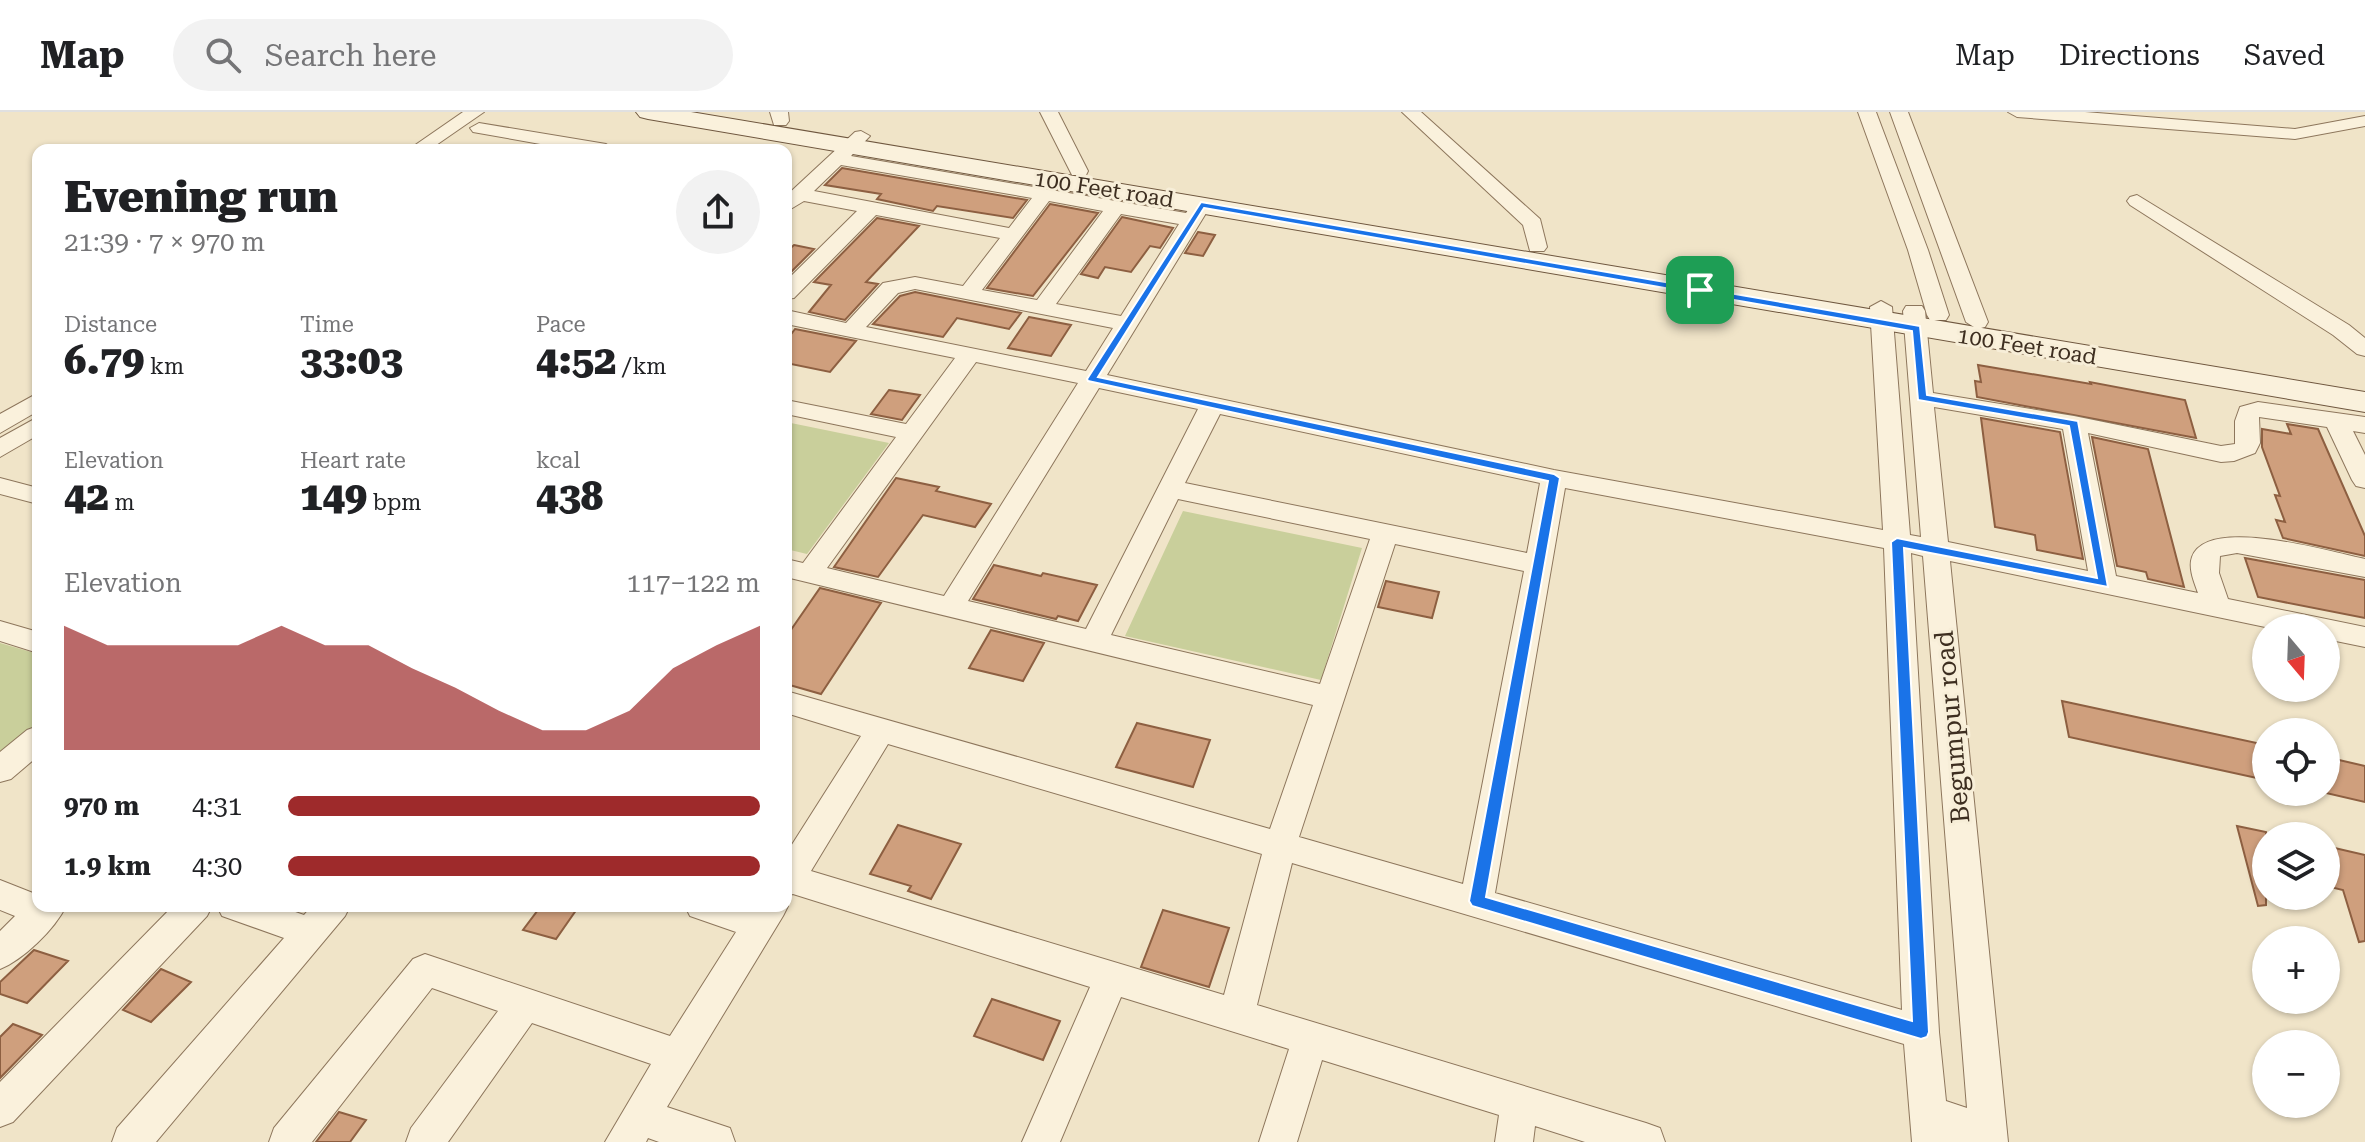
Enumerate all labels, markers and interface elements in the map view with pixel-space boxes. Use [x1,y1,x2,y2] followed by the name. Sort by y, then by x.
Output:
[173,19,733,91] search box
[40,33,125,77] text: Map
[201,33,245,77] icon: search
[265,38,437,73] text: Search here
[1955,39,2015,72] text: Map
[2059,39,2200,72] text: Directions
[2244,39,2325,72] text: Saved
[1033,166,1175,212] street label: 100 Feet road
[676,170,760,254] button: share
[64,171,338,223] text: Evening run
[64,227,265,257] text: 21:39 · 7 × 970 m
[1666,256,1734,324] pin
[1678,268,1722,312] icon: arrive
[64,312,157,337] text: Distance
[300,312,354,337] text: Time
[536,312,586,337] text: Pace
[1956,323,2098,369] street label: 100 Feet road
[64,337,145,384] text: 6.79
[300,337,403,384] text: 33:03
[536,337,616,384] text: 4:52
[145,354,184,379] text: km
[616,354,666,379] text: /km
[64,448,164,473] text: Elevation
[300,448,406,473] text: Heart rate
[536,448,580,473] text: kcal
[64,473,109,520] text: 42
[300,473,367,520] text: 149
[536,473,603,520] text: 438
[109,490,134,515] text: m
[367,490,421,515] text: bpm
[64,568,182,598] text: Elevation
[627,568,760,598] text: 117–122 m
[2252,614,2340,702] north arrow
[2252,614,2340,1118] map controls
[1929,629,1975,825] street label: Begumpur road
[2252,718,2340,806] button: locate
[64,791,139,821] text: 970 m
[192,791,242,821] text: 4:31
[2252,822,2340,910] button: layers
[64,851,151,881] text: 1.9 km
[192,851,242,881] text: 4:30
[2252,926,2340,1014] button: +
[2252,1030,2340,1118] button: −

